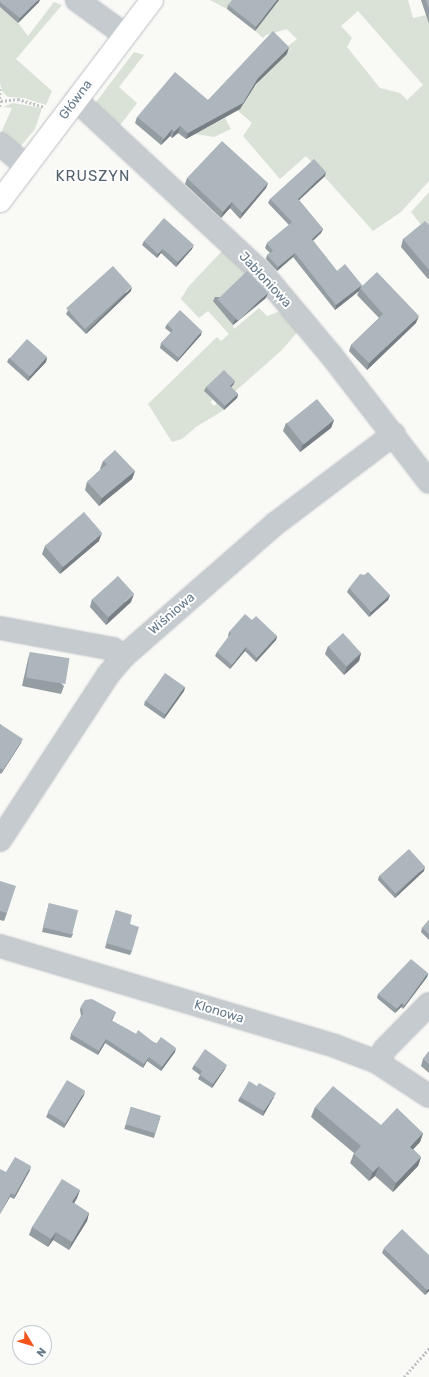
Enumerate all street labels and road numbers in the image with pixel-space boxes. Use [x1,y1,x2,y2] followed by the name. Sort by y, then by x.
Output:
[56,77,96,123] street label: Główna
[235,249,295,311] street label: Jabłoniowa
[146,590,198,638] street label: Wiśniowa
[192,997,246,1027] street label: Klonowa

